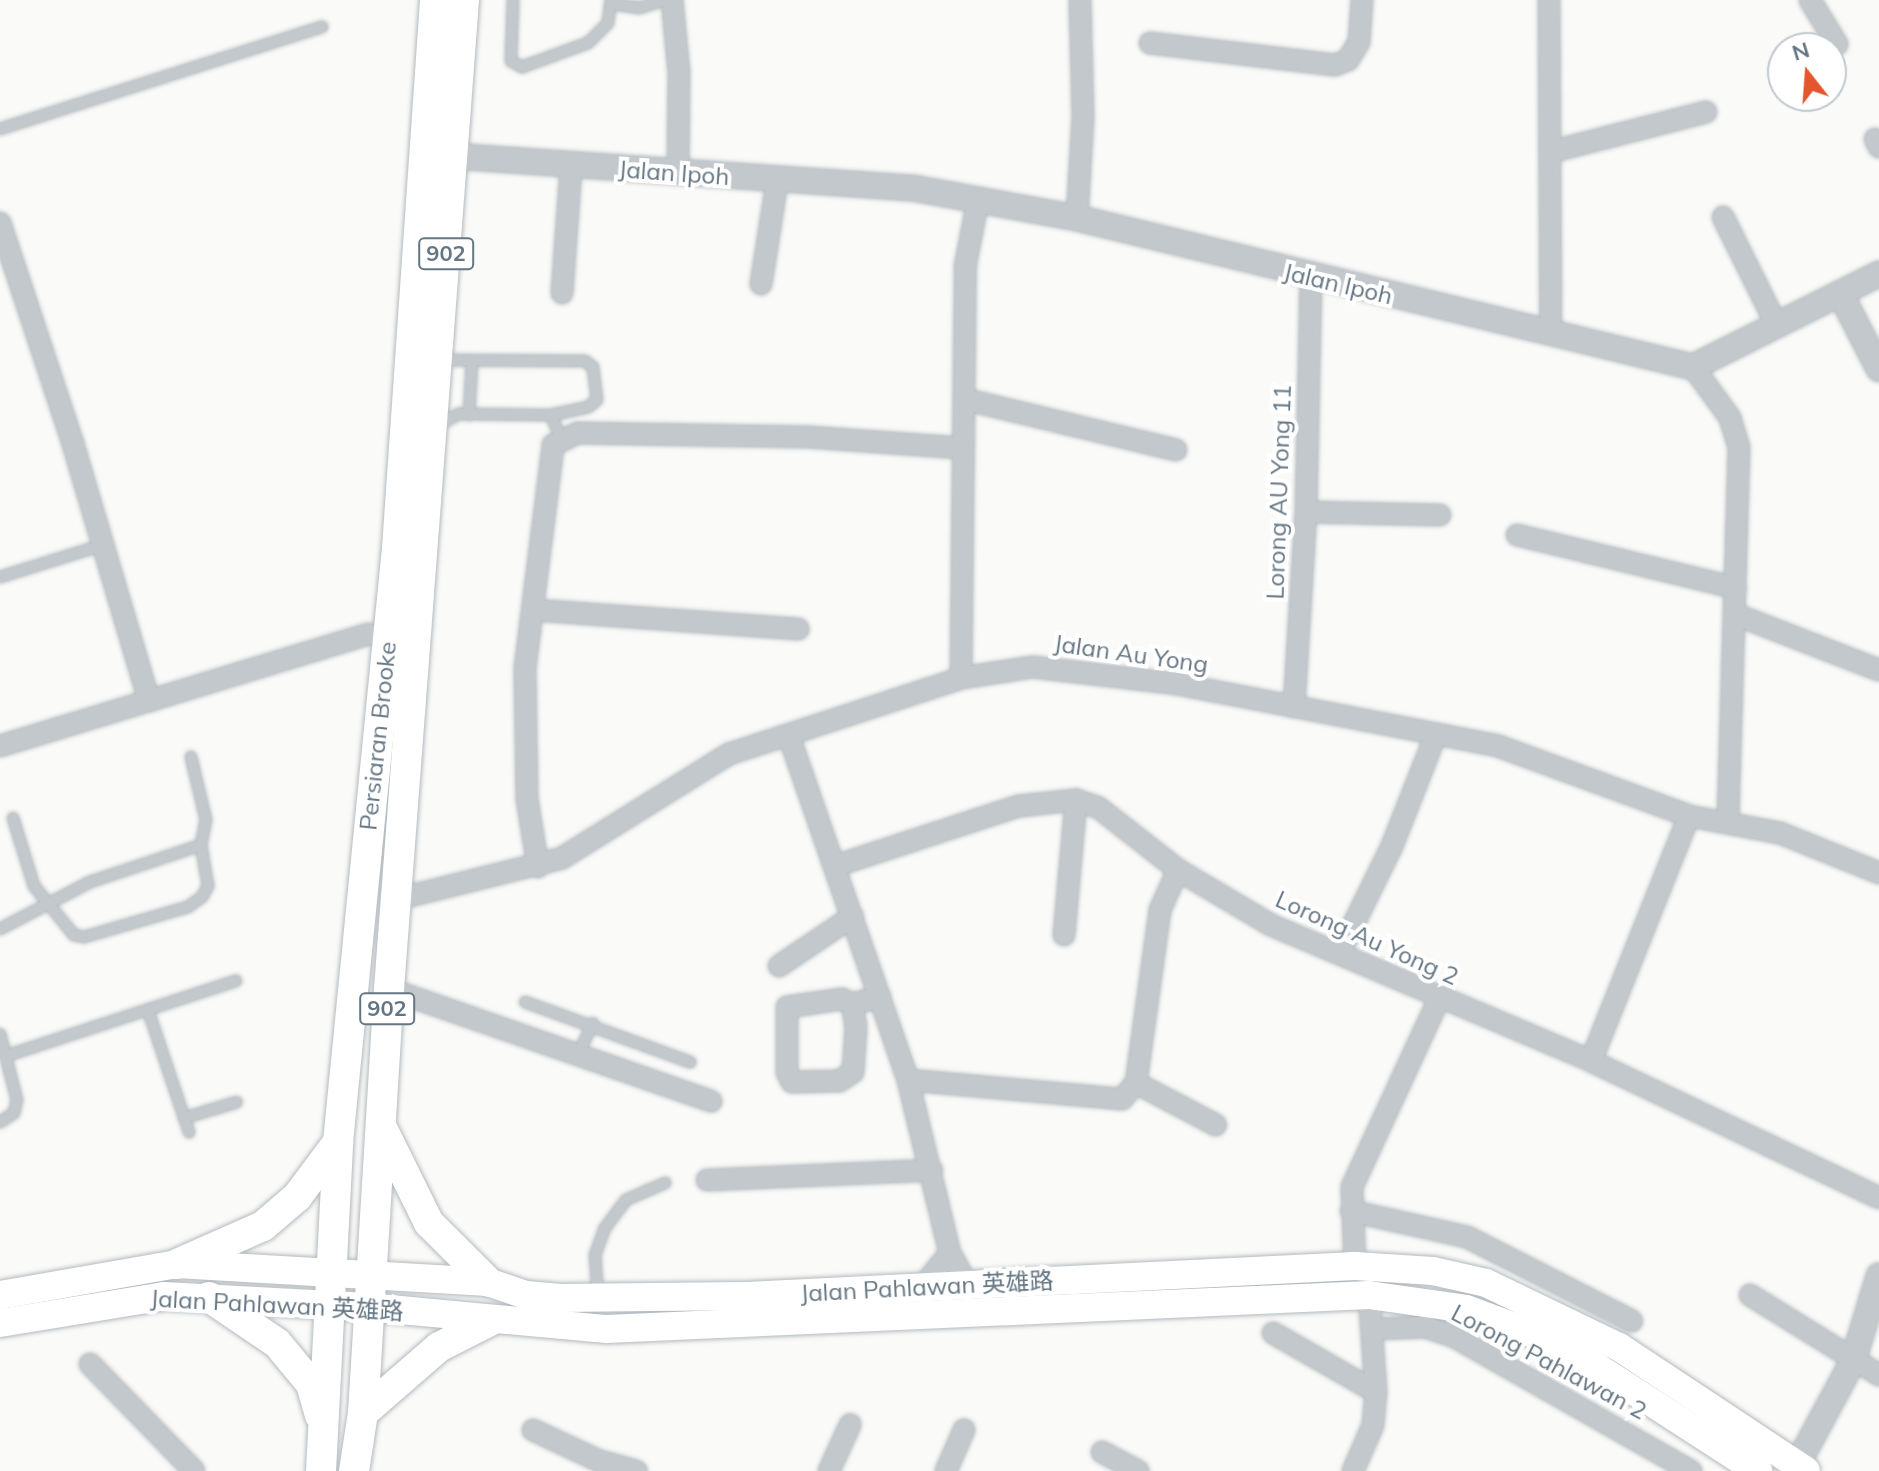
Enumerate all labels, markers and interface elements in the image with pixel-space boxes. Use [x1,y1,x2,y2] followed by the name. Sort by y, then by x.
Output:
[1767,32,1847,112] north arrow
[1789,35,1813,67] text: N
[618,155,730,191] street label: Jalan Ipoh
[418,236,474,272] road number: 902
[1281,257,1395,311] street label: Jalan Ipoh
[1261,384,1297,600] street label: Lorong AU Yong 11
[1052,629,1210,679] street label: Jalan Au Yong
[354,640,402,832] street label: Persiaran Brooke
[1271,885,1463,991] street label: Lorong Au Yong 2
[359,991,415,1027] road number: 902
[800,1266,1054,1308] street label: Jalan Pahlawan 英雄路
[150,1284,404,1326] street label: Jalan Pahlawan 英雄路
[1446,1298,1652,1426] street label: Lorong Pahlawan 2

